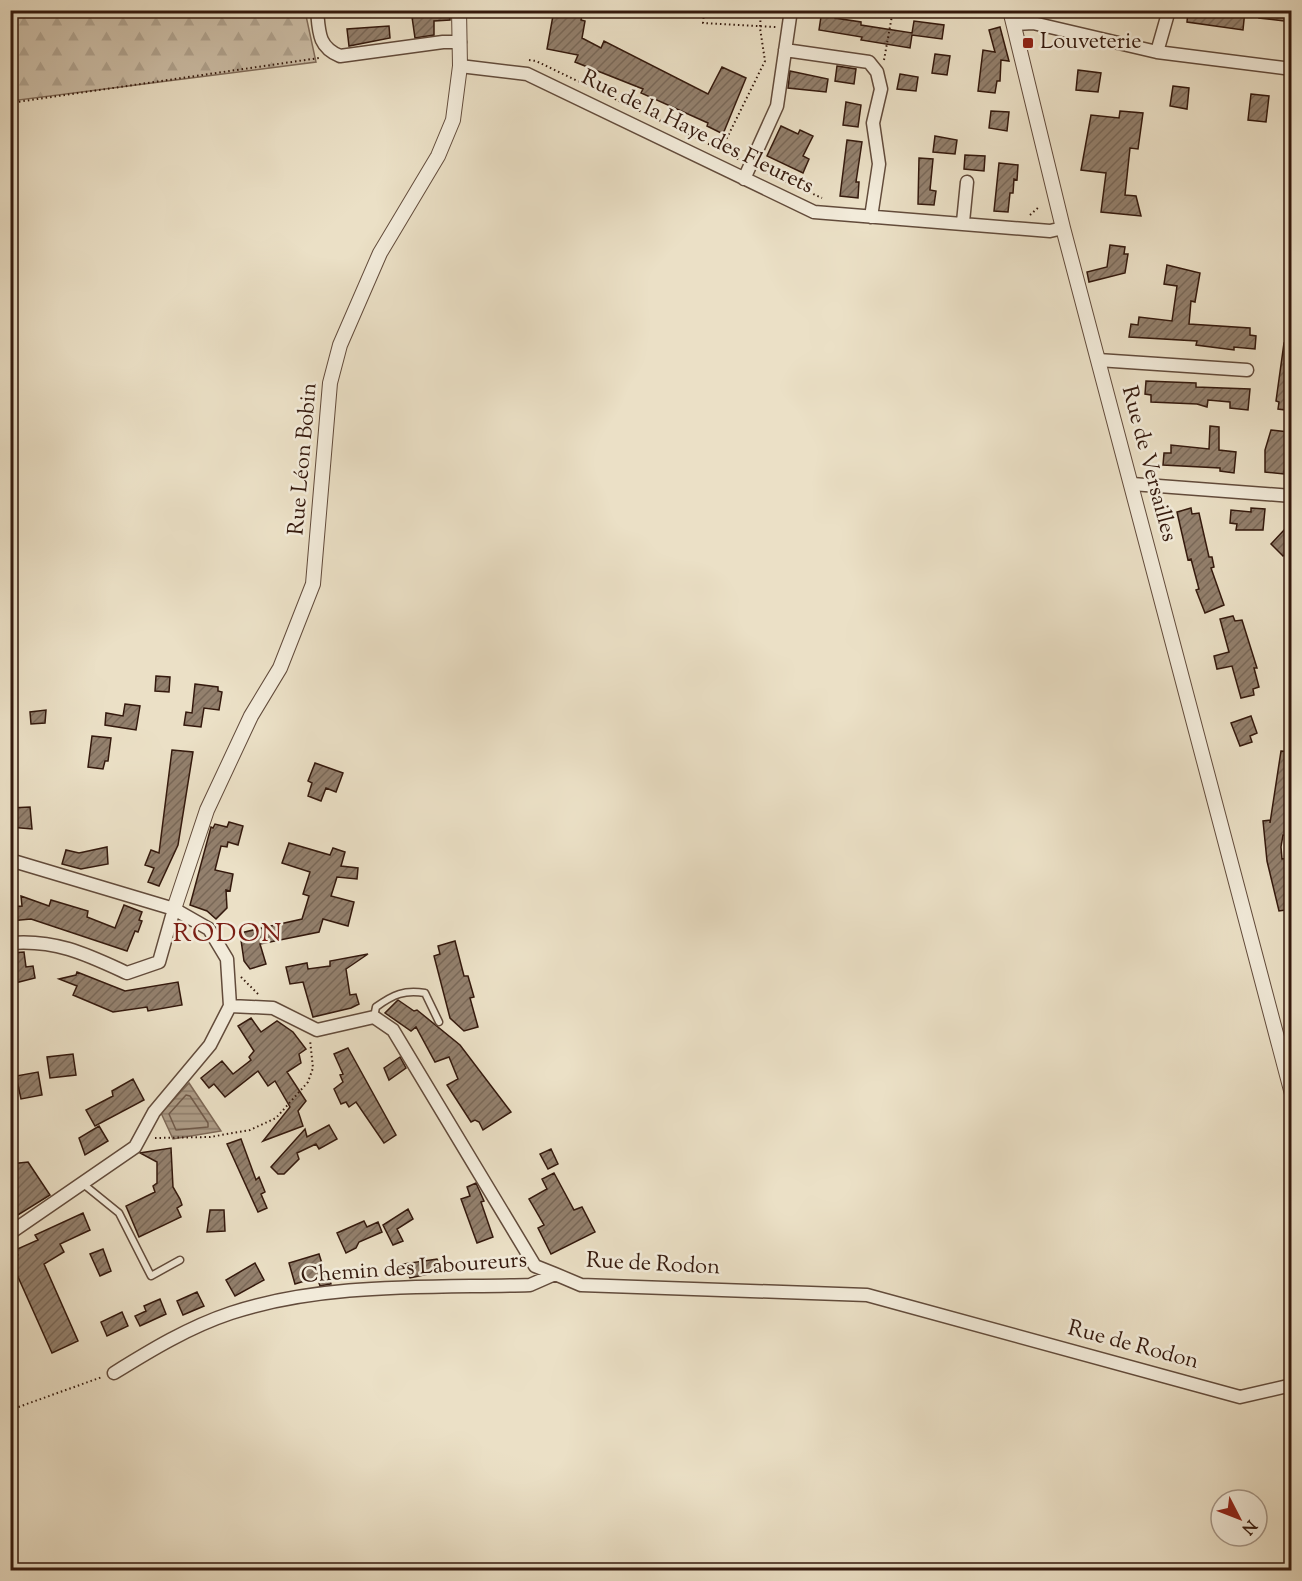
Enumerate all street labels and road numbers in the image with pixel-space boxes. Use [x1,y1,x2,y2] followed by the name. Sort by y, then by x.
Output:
[575,63,819,203] street label: Rue de la Haye des Fleurets
[281,381,327,537] street label: Rue Léon Bobin
[1112,383,1184,545] street label: Rue de Versailles
[300,1245,528,1293] street label: Chemin des Laboureurs
[585,1246,721,1284] street label: Rue de Rodon
[1064,1313,1202,1379] street label: Rue de Rodon

